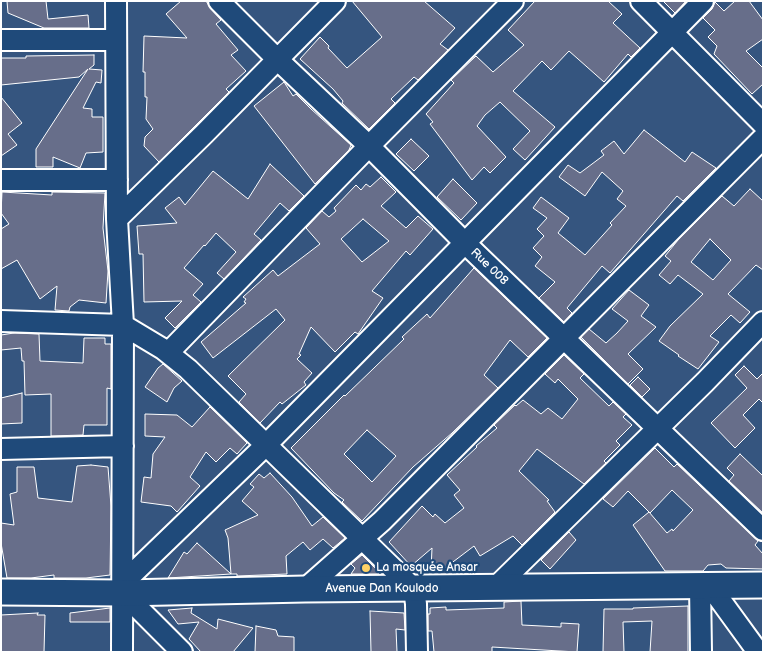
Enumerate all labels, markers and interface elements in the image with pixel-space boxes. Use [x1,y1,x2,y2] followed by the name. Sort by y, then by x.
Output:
[467,246,511,288] street label: Rue 008
[376,561,478,575] place label: La mosquée Ansar
[360,562,372,574] marker: La mosquée Ansar
[326,582,438,596] street label: Avenue Dan Koulodo

